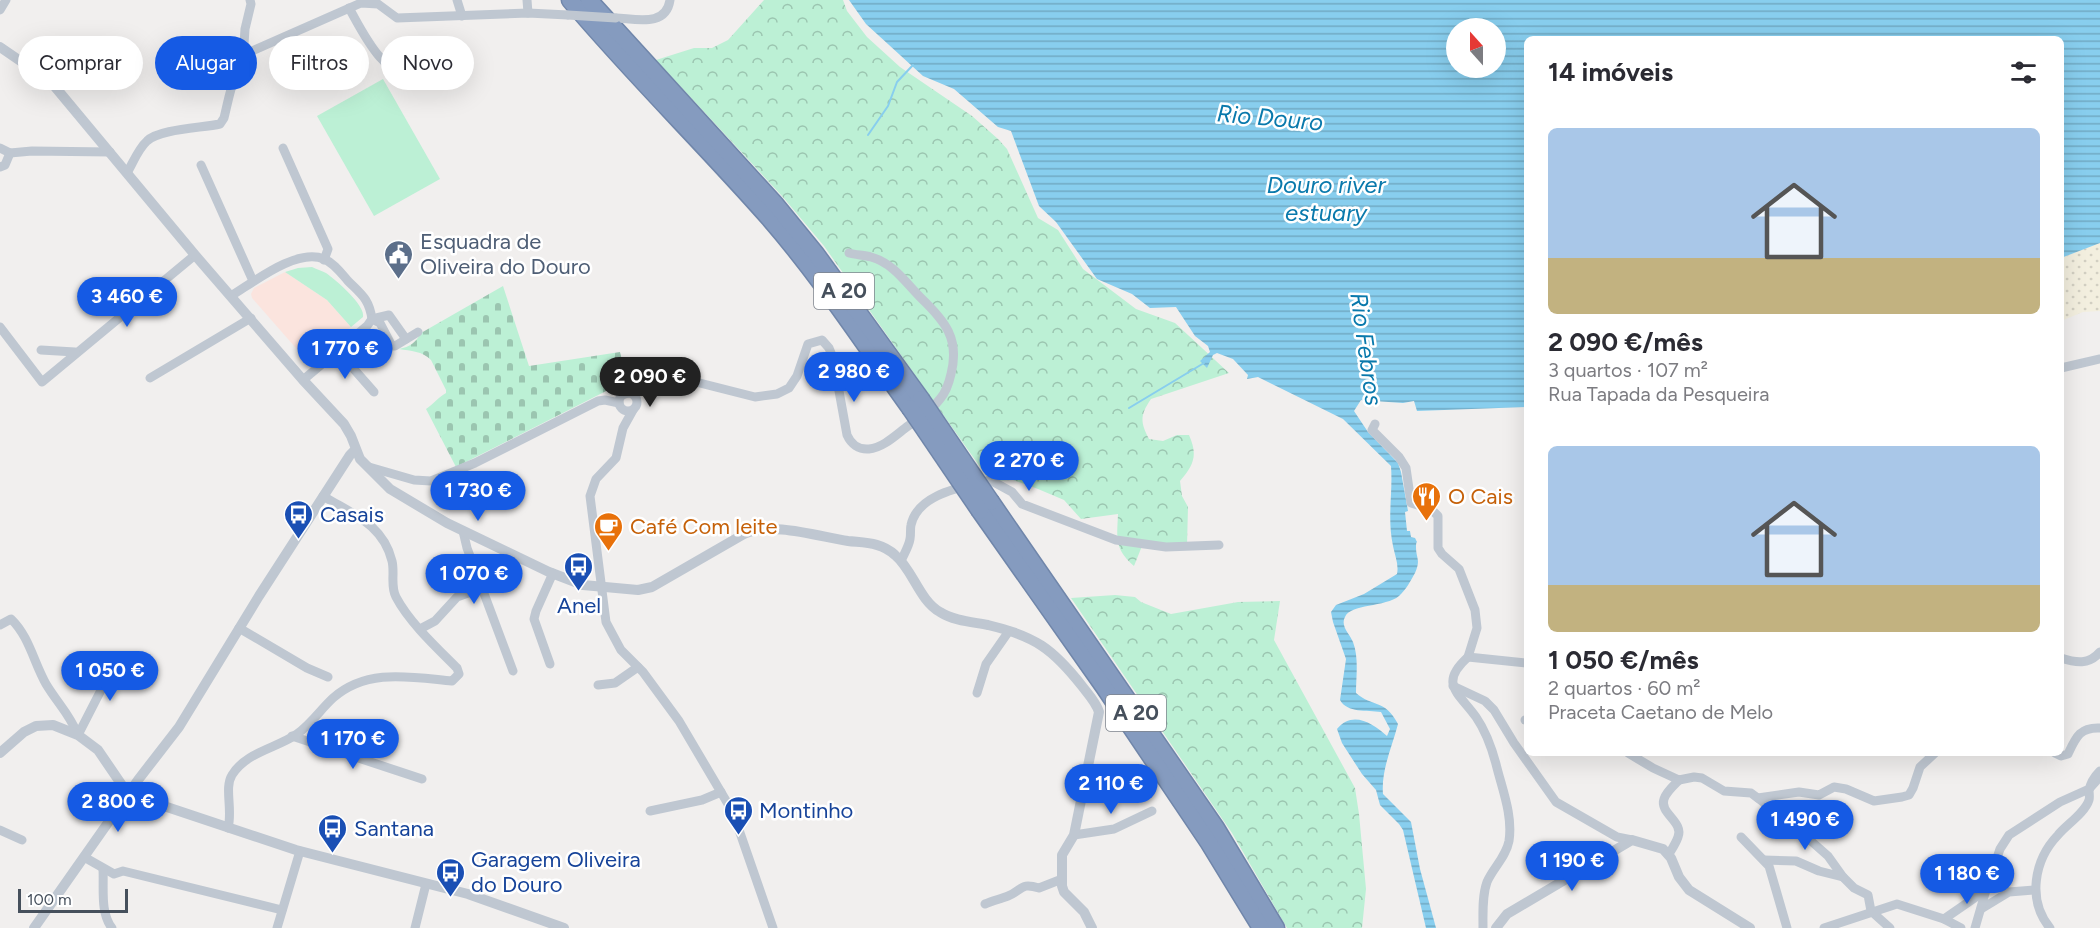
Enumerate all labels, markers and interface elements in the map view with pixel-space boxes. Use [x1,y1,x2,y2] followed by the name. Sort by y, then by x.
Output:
[1446,18,1506,78] north arrow
[1446,18,1506,78] map controls
[18,36,143,90] chip: Comprar
[155,36,257,90] chip: Alugar
[269,36,369,90] chip: Filtros
[381,36,474,90] chip: Novo
[1548,56,1673,88] text: 14 imóveis
[2007,56,2040,89] icon: filters
[1216,98,1324,137] water label: Rio Douro
[1740,167,1848,275] icon: home
[1266,170,1386,227] water label: Douro river estuary
[420,228,591,280] place label: Esquadra de Oliveira do Douro
[383,238,415,280] public building icon: Esquadra de Oliveira do Douro
[814,273,874,309] road number: A 20
[72,277,182,328] pin: 3 460 €
[91,284,163,308] text: 3 460 €
[1344,290,1389,407] water label: Rio Febros
[1548,326,1703,358] text: 2 090 €/mês
[290,329,400,380] pin: 1 770 €
[311,336,379,360] text: 1 770 €
[799,352,909,403] pin: 2 980 €
[595,357,705,408] pin: 2 090 €
[1548,358,1708,382] text: 3 quartos · 107 m²
[818,359,890,383] text: 2 980 €
[614,364,686,388] text: 2 090 €
[1548,382,1769,406] text: Rua Tapada da Pesqueira
[974,441,1084,492] pin: 2 270 €
[994,448,1064,472] text: 2 270 €
[423,471,533,522] pin: 1 730 €
[444,478,512,502] text: 1 730 €
[1411,480,1443,522] restaurant icon: O Cais
[1448,483,1513,510] place label: O Cais
[1740,485,1848,593] icon: home
[283,498,315,540] bus stop icon: Casais
[320,501,384,528] place label: Casais
[593,510,625,552] cafe icon: Café Com leite
[630,513,778,540] place label: Café Com leite
[563,550,595,592] bus stop icon: Anel
[419,554,529,605] pin: 1 070 €
[440,561,508,585] text: 1 070 €
[557,592,601,619] place label: Anel
[1548,644,1699,676] text: 1 050 €/mês
[55,651,165,702] pin: 1 050 €
[75,658,145,682] text: 1 050 €
[1548,676,1701,700] text: 2 quartos · 60 m²
[1106,695,1166,731] road number: A 20
[1548,700,1773,724] text: Praceta Caetano de Melo
[298,719,408,770] pin: 1 170 €
[321,726,385,750] text: 1 170 €
[1056,764,1166,815] pin: 2 110 €
[1079,771,1143,795] text: 2 110 €
[63,782,173,833] pin: 2 800 €
[81,789,155,813] text: 2 800 €
[722,794,754,836] bus stop icon: Montinho
[759,797,853,824] place label: Montinho
[1750,800,1860,851] pin: 1 490 €
[1770,807,1840,831] text: 1 490 €
[317,812,349,854] bus stop icon: Santana
[354,815,434,842] place label: Santana
[1517,841,1627,892] pin: 1 190 €
[471,846,641,898] place label: Garagem Oliveira do Douro
[1540,848,1604,872] text: 1 190 €
[1912,854,2022,905] pin: 1 180 €
[434,856,466,898] bus stop icon: Garagem Oliveira do Douro
[1934,861,2000,885] text: 1 180 €
[18,886,128,914] scale bar
[27,890,72,909] text: 100 m

